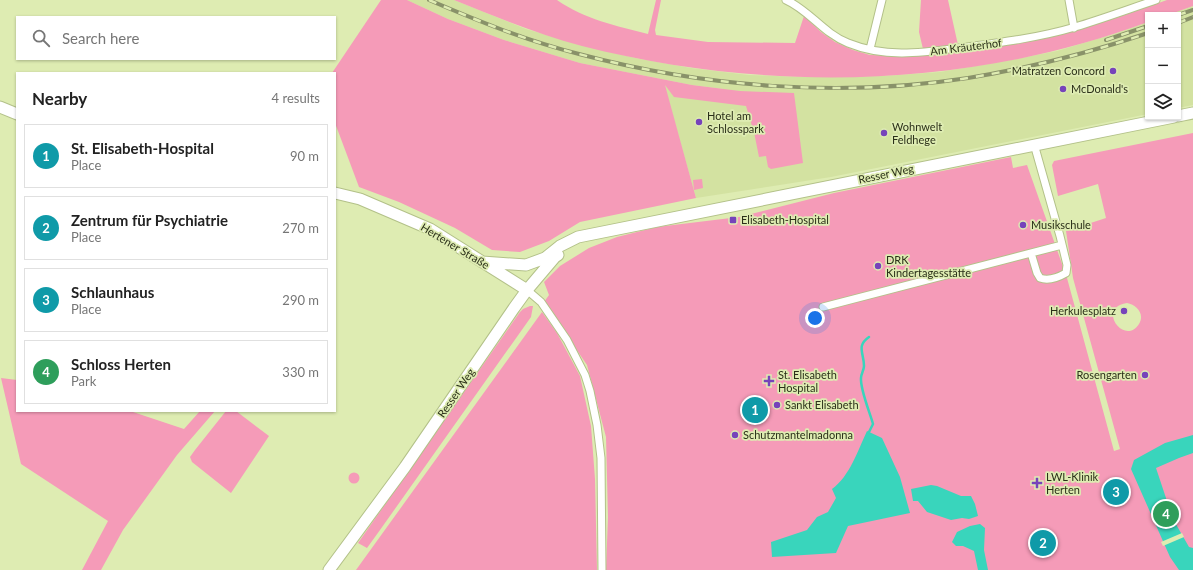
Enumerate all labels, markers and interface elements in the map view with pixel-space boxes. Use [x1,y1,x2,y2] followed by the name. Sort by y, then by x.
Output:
[1145,12,1181,120] map controls
[1145,12,1181,48] button: +
[16,16,336,60] search box
[30,27,52,49] icon: search
[62,29,139,47] text: Search here
[929,36,1003,57] street label: Am Kräuterhof
[1145,48,1181,84] button: −
[1012,64,1105,77] place label: Matratzen Concord
[1108,66,1118,76] marker: Matratzen Concord
[1071,82,1128,95] place label: McDonald's
[1058,84,1068,94] marker: McDonald's
[1145,84,1181,120] button: layers
[32,88,87,109] text: Nearby
[272,90,320,106] text: 4 results
[707,109,764,135] place label: Hotel am Schlosspark
[694,117,704,127] marker: Hotel am Schlosspark
[892,120,942,146] place label: Wohnwelt Feldhege
[879,128,889,138] marker: Wohnwelt Feldhege
[71,139,214,157] text: St. Elisabeth-Hospital
[42,148,50,164] text: 1
[290,148,319,164] text: 90 m
[71,157,101,173] text: Place
[857,161,915,186] street label: Resser Weg
[71,211,228,229] text: Zentrum für Psychiatrie
[741,213,829,226] place label: Elisabeth-Hospital
[728,215,738,225] marker: Elisabeth-Hospital
[1031,218,1091,231] place label: Musikschule
[42,220,50,236] text: 2
[282,220,319,236] text: 270 m
[419,220,492,271] street label: Hertener Straße
[1018,220,1028,230] marker: Musikschule
[71,229,101,245] text: Place
[886,253,971,279] place label: DRK Kindertagesstätte
[873,261,883,271] marker: DRK Kindertagesstätte
[71,283,154,301] text: Schlaunhaus
[42,292,50,308] text: 3
[282,292,319,308] text: 290 m
[71,301,101,317] text: Place
[1050,304,1116,317] place label: Herkulesplatz
[1119,306,1129,316] marker: Herkulesplatz
[805,308,825,328] your location
[71,355,171,373] text: Schloss Herten
[42,364,50,380] text: 4
[282,364,319,380] text: 330 m
[434,365,477,420] street label: Resser Weg
[778,368,837,394] place label: St. Elisabeth Hospital
[1076,368,1137,381] place label: Rosengarten
[1140,370,1150,380] marker: Rosengarten
[71,373,96,389] text: Park
[763,375,775,387] marker: St. Elisabeth Hospital
[742,395,768,425] pin: 1
[785,398,859,411] place label: Sankt Elisabeth
[772,400,782,410] marker: Sankt Elisabeth
[743,428,853,441] place label: Schutzmantelmadonna
[730,430,740,440] marker: Schutzmantelmadonna
[1046,470,1099,496] place label: LWL-Klinik Herten
[1031,477,1043,489] marker: LWL-Klinik Herten
[1103,477,1129,507] pin: 3
[1153,499,1179,529] pin: 4
[1030,528,1056,558] pin: 2

